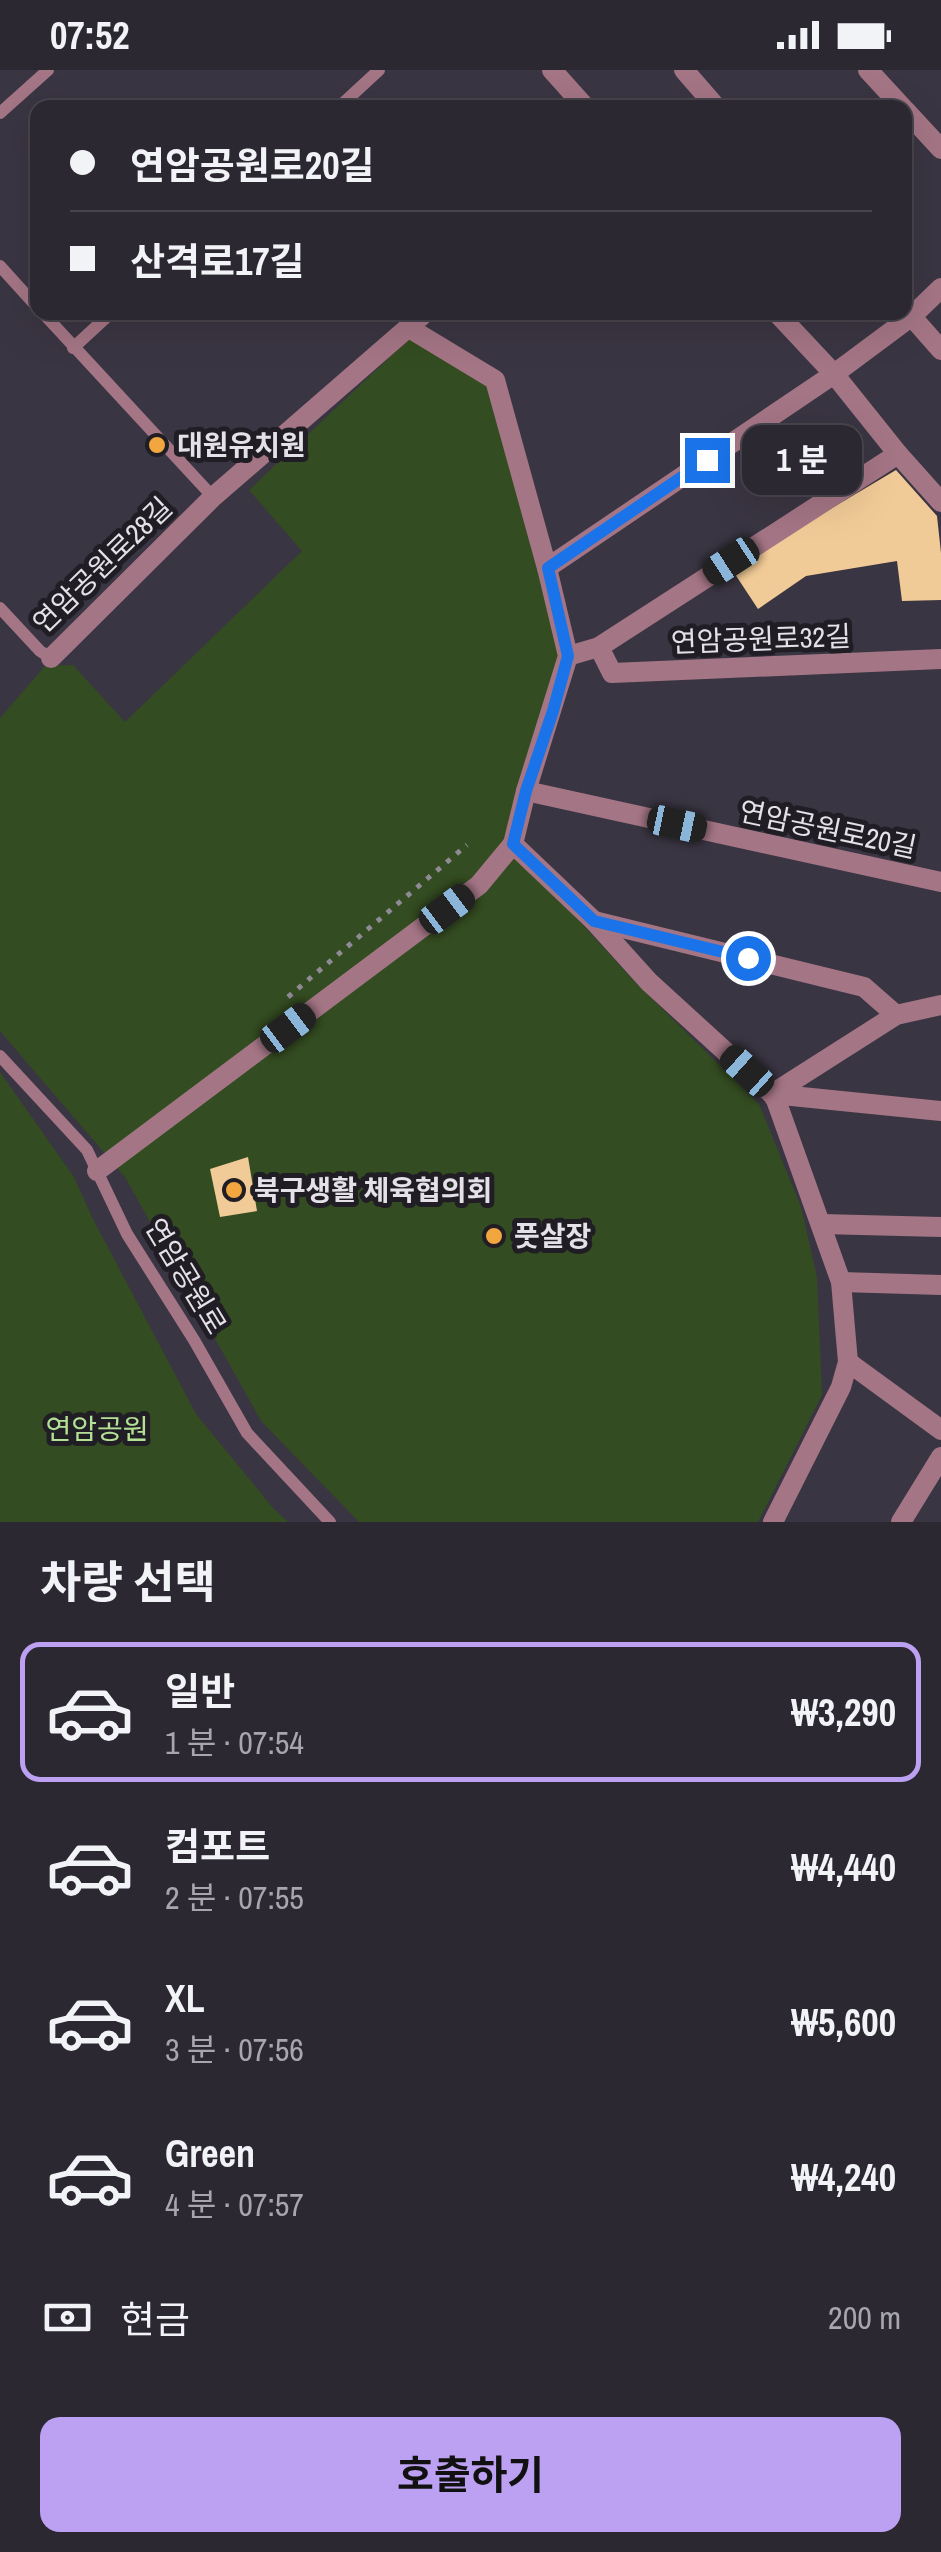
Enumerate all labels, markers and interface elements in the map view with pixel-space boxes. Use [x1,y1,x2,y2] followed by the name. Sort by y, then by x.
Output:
[50,10,130,61] text: 07:52
[130,140,374,191] text: 연암공원로20길
[130,236,305,287] text: 산격로17길
[742,425,862,495] callout: 1 분
[177,426,306,464] place label: 대원유치원
[146,434,168,456] marker: 대원유치원
[685,438,730,483] route end
[776,438,828,481] text: 1 분
[24,489,180,641] street label: 연암공원로28길
[698,532,764,590] car
[670,617,852,661] street label: 연암공원로32길
[736,792,920,866] street label: 연암공원로20길
[645,803,709,845] car
[414,879,480,939] car
[726,936,771,981] route start
[255,998,321,1058] car
[715,1040,779,1102] car
[254,1171,492,1209] place label: 북구생활 체육협의회
[223,1179,245,1201] marker: 북구생활 체육협의회
[137,1211,235,1341] street label: 연암공원로
[514,1217,591,1255] place label: 풋살장
[483,1225,505,1247] marker: 풋살장
[45,1410,149,1448] park label: 연암공원
[40,1551,216,1612] text: 차량 선택
[165,1666,235,1717] text: 일반
[45,1667,135,1757] icon: car
[791,1687,896,1738] text: ₩3,290
[165,1721,304,1764] text: 1 분 · 07:54
[165,1821,270,1872] text: 컴포트
[45,1822,135,1912] icon: car
[791,1842,896,1893] text: ₩4,440
[165,1876,304,1919] text: 2 분 · 07:55
[165,1973,205,2024] text: XL
[45,1977,135,2067] icon: car
[791,1997,896,2048] text: ₩5,600
[165,2028,304,2071] text: 3 분 · 07:56
[165,2128,255,2179] text: Green
[45,2132,135,2222] icon: car
[791,2152,896,2203] text: ₩4,240
[165,2183,304,2226] text: 4 분 · 07:57
[40,2290,95,2345] icon: cash
[120,2294,190,2345] text: 현금
[828,2296,901,2339] text: 200 m
[40,2417,901,2532] button: 호출하기

